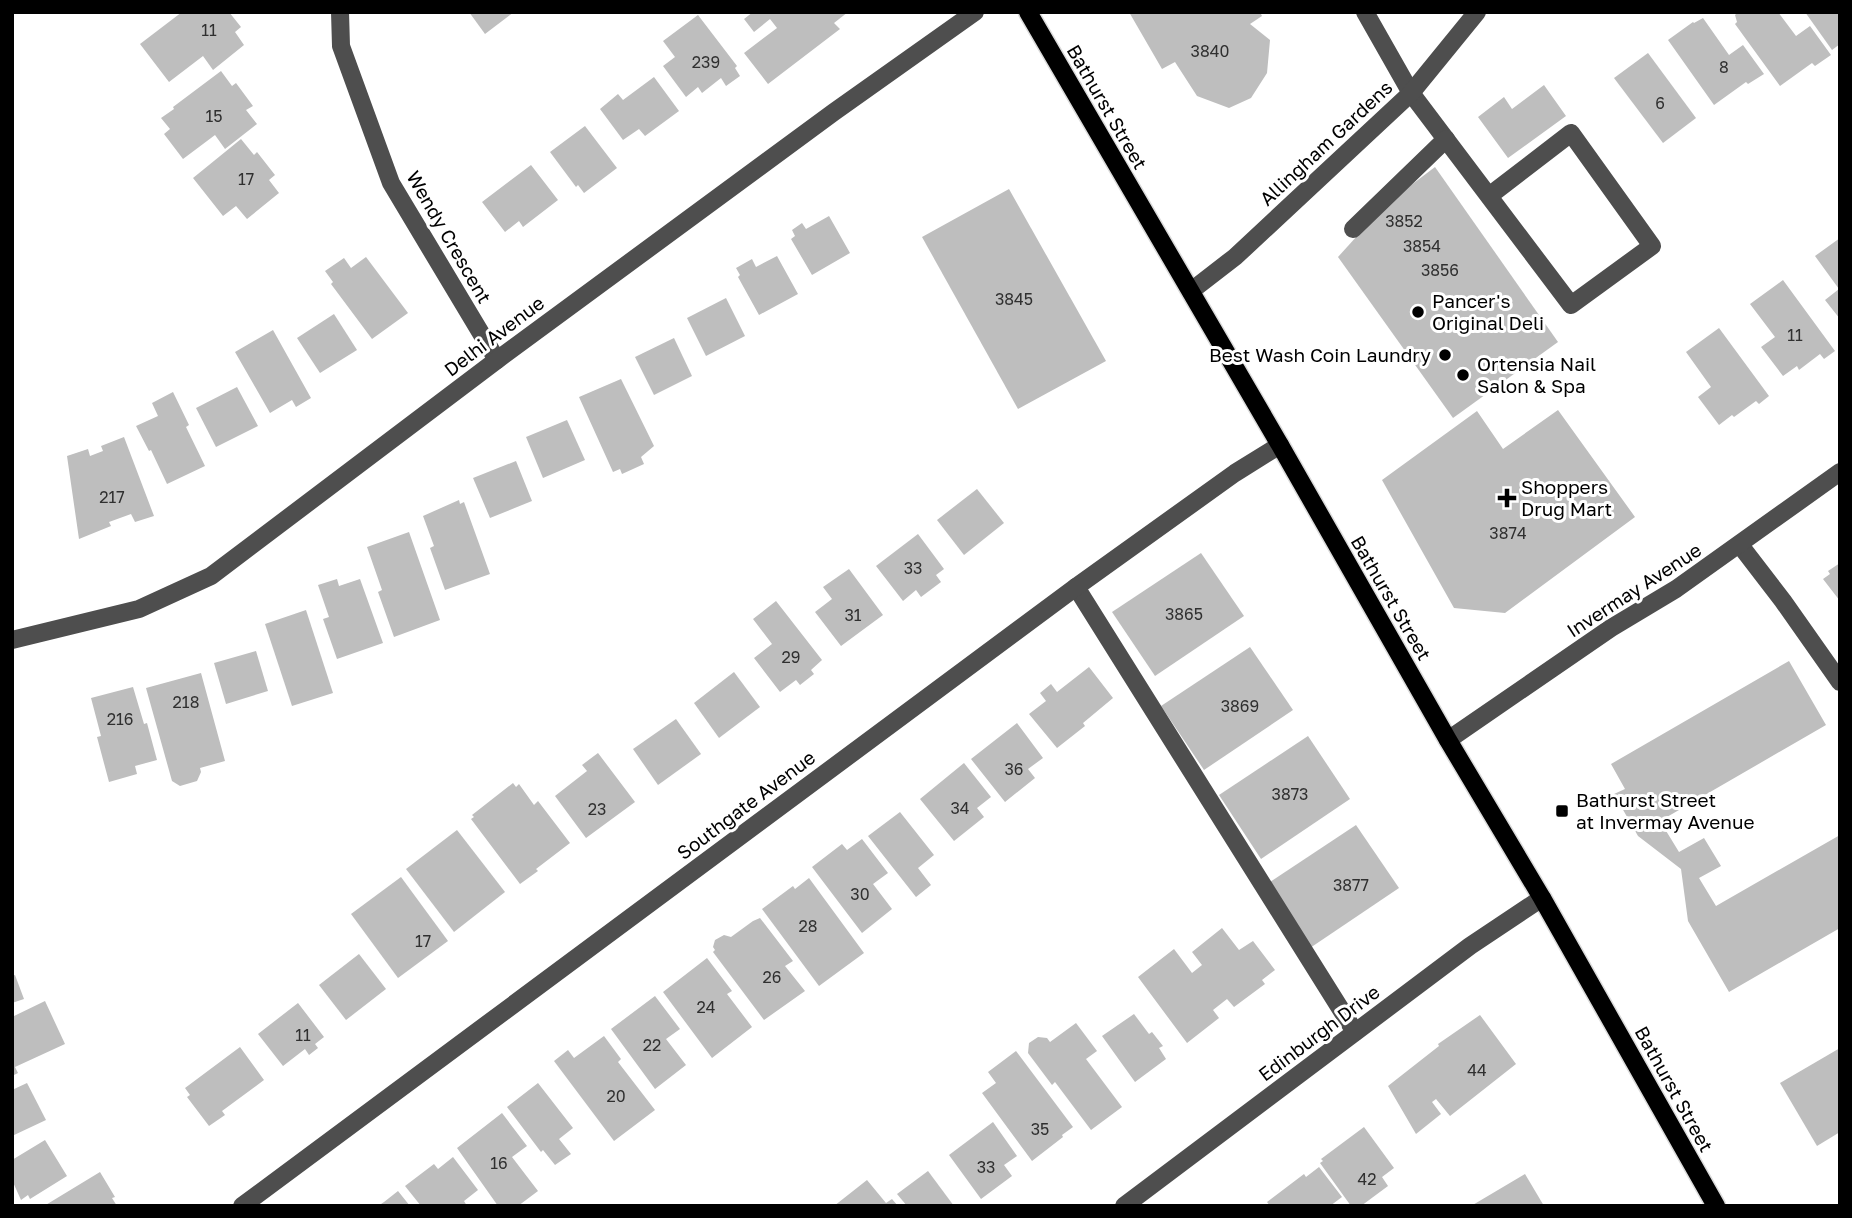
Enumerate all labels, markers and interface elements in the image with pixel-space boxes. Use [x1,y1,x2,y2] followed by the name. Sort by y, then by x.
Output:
[201,20,217,40] house number: 11
[1062,40,1152,173] street label: Bathurst Street
[1191,41,1229,61] house number: 3840
[692,52,720,72] house number: 239
[1719,57,1729,77] house number: 8
[1255,75,1397,210] street label: Allingham Gardens
[1655,93,1665,113] house number: 6
[205,106,223,126] house number: 15
[402,166,497,307] street label: Wendy Crescent
[238,169,254,189] house number: 17
[1385,211,1423,231] house number: 3852
[1403,236,1441,256] house number: 3854
[1421,260,1459,280] house number: 3856
[995,289,1033,309] house number: 3845
[1432,289,1544,334] place label: Pancer's Original Deli
[439,291,548,381] street label: Delhi Avenue
[1410,304,1426,320] marker: Pancer's Original Deli
[1787,325,1803,345] house number: 11
[1209,343,1431,366] place label: Best Wash Coin Laundry
[1437,347,1453,363] marker: Best Wash Coin Laundry
[1477,352,1596,397] place label: Ortensia Nail Salon & Spa
[1455,367,1471,383] marker: Ortensia Nail Salon & Spa
[1521,475,1612,520] place label: Shoppers Drug Mart
[99,487,125,507] house number: 217
[1499,490,1515,506] marker: Shoppers Drug Mart
[1489,523,1527,543] house number: 3874
[1346,531,1436,664] street label: Bathurst Street
[1562,538,1705,642] street label: Invermay Avenue
[904,558,922,578] house number: 33
[1165,604,1203,624] house number: 3865
[844,605,862,625] house number: 31
[782,647,800,667] house number: 29
[173,692,199,712] house number: 218
[1221,696,1259,716] house number: 3869
[107,709,133,729] house number: 216
[672,745,819,864] street label: Southgate Avenue
[1004,759,1024,779] house number: 36
[1272,784,1308,804] house number: 3873
[1576,788,1755,833] place label: Bathurst Street at Invermay Avenue
[950,798,970,818] house number: 34
[588,799,606,819] house number: 23
[1554,803,1570,819] marker: Bathurst Street at Invermay Avenue
[1333,875,1369,895] house number: 3877
[850,884,870,904] house number: 30
[798,916,818,936] house number: 28
[415,931,431,951] house number: 17
[763,967,781,987] house number: 26
[1254,980,1384,1086] street label: Edinburgh Drive
[696,997,716,1017] house number: 24
[1630,1022,1718,1156] street label: Bathurst Street
[295,1025,311,1045] house number: 11
[643,1035,661,1055] house number: 22
[1467,1060,1487,1080] house number: 44
[606,1086,626,1106] house number: 20
[1031,1119,1049,1139] house number: 35
[490,1153,508,1173] house number: 16
[977,1157,995,1177] house number: 33
[1357,1169,1377,1189] house number: 42

